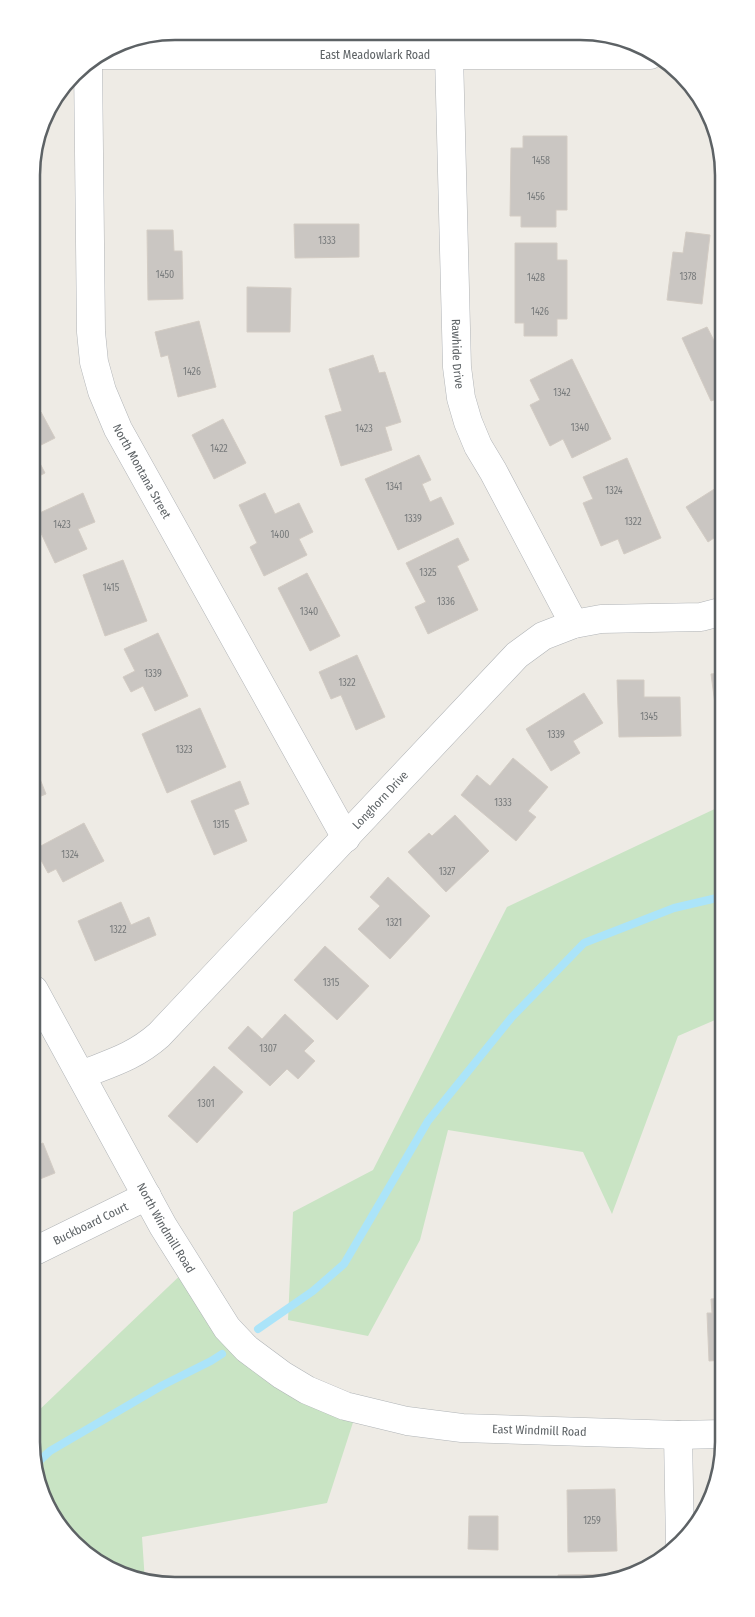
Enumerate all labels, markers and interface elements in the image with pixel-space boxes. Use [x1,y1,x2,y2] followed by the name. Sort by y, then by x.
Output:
[320,48,430,62] street label: East Meadowlark Road
[532,155,550,167] house number: 1458
[527,191,545,203] house number: 1456
[318,235,336,247] house number: 1333
[156,269,174,281] house number: 1450
[679,271,697,283] house number: 1378
[527,272,545,284] house number: 1428
[531,306,549,318] house number: 1426
[449,319,467,390] street label: Rawhide Drive
[183,366,201,378] house number: 1426
[553,387,571,399] house number: 1342
[110,422,174,521] street label: North Montana Street
[571,422,589,434] house number: 1340
[355,423,373,435] house number: 1423
[210,443,228,455] house number: 1422
[386,481,402,493] house number: 1341
[605,485,623,497] house number: 1324
[404,513,422,525] house number: 1339
[624,516,642,528] house number: 1322
[53,519,71,531] house number: 1423
[270,529,290,541] house number: 1400
[419,567,437,579] house number: 1325
[103,582,120,594] house number: 1415
[437,596,455,608] house number: 1336
[300,606,318,618] house number: 1340
[144,668,162,680] house number: 1339
[338,677,356,689] house number: 1322
[640,711,658,723] house number: 1345
[547,729,565,741] house number: 1339
[175,744,193,756] house number: 1323
[350,768,411,832] street label: Longhorn Drive
[494,797,512,809] house number: 1333
[213,819,230,831] house number: 1315
[61,849,79,861] house number: 1324
[439,866,455,878] house number: 1327
[386,917,402,929] house number: 1321
[109,924,127,936] house number: 1322
[323,977,340,989] house number: 1315
[259,1043,277,1055] house number: 1307
[197,1098,215,1110] house number: 1301
[134,1181,198,1276] street label: North Windmill Road
[51,1199,131,1248] street label: Buckboard Court
[492,1422,587,1439] street label: East Windmill Road
[583,1515,601,1527] house number: 1259

